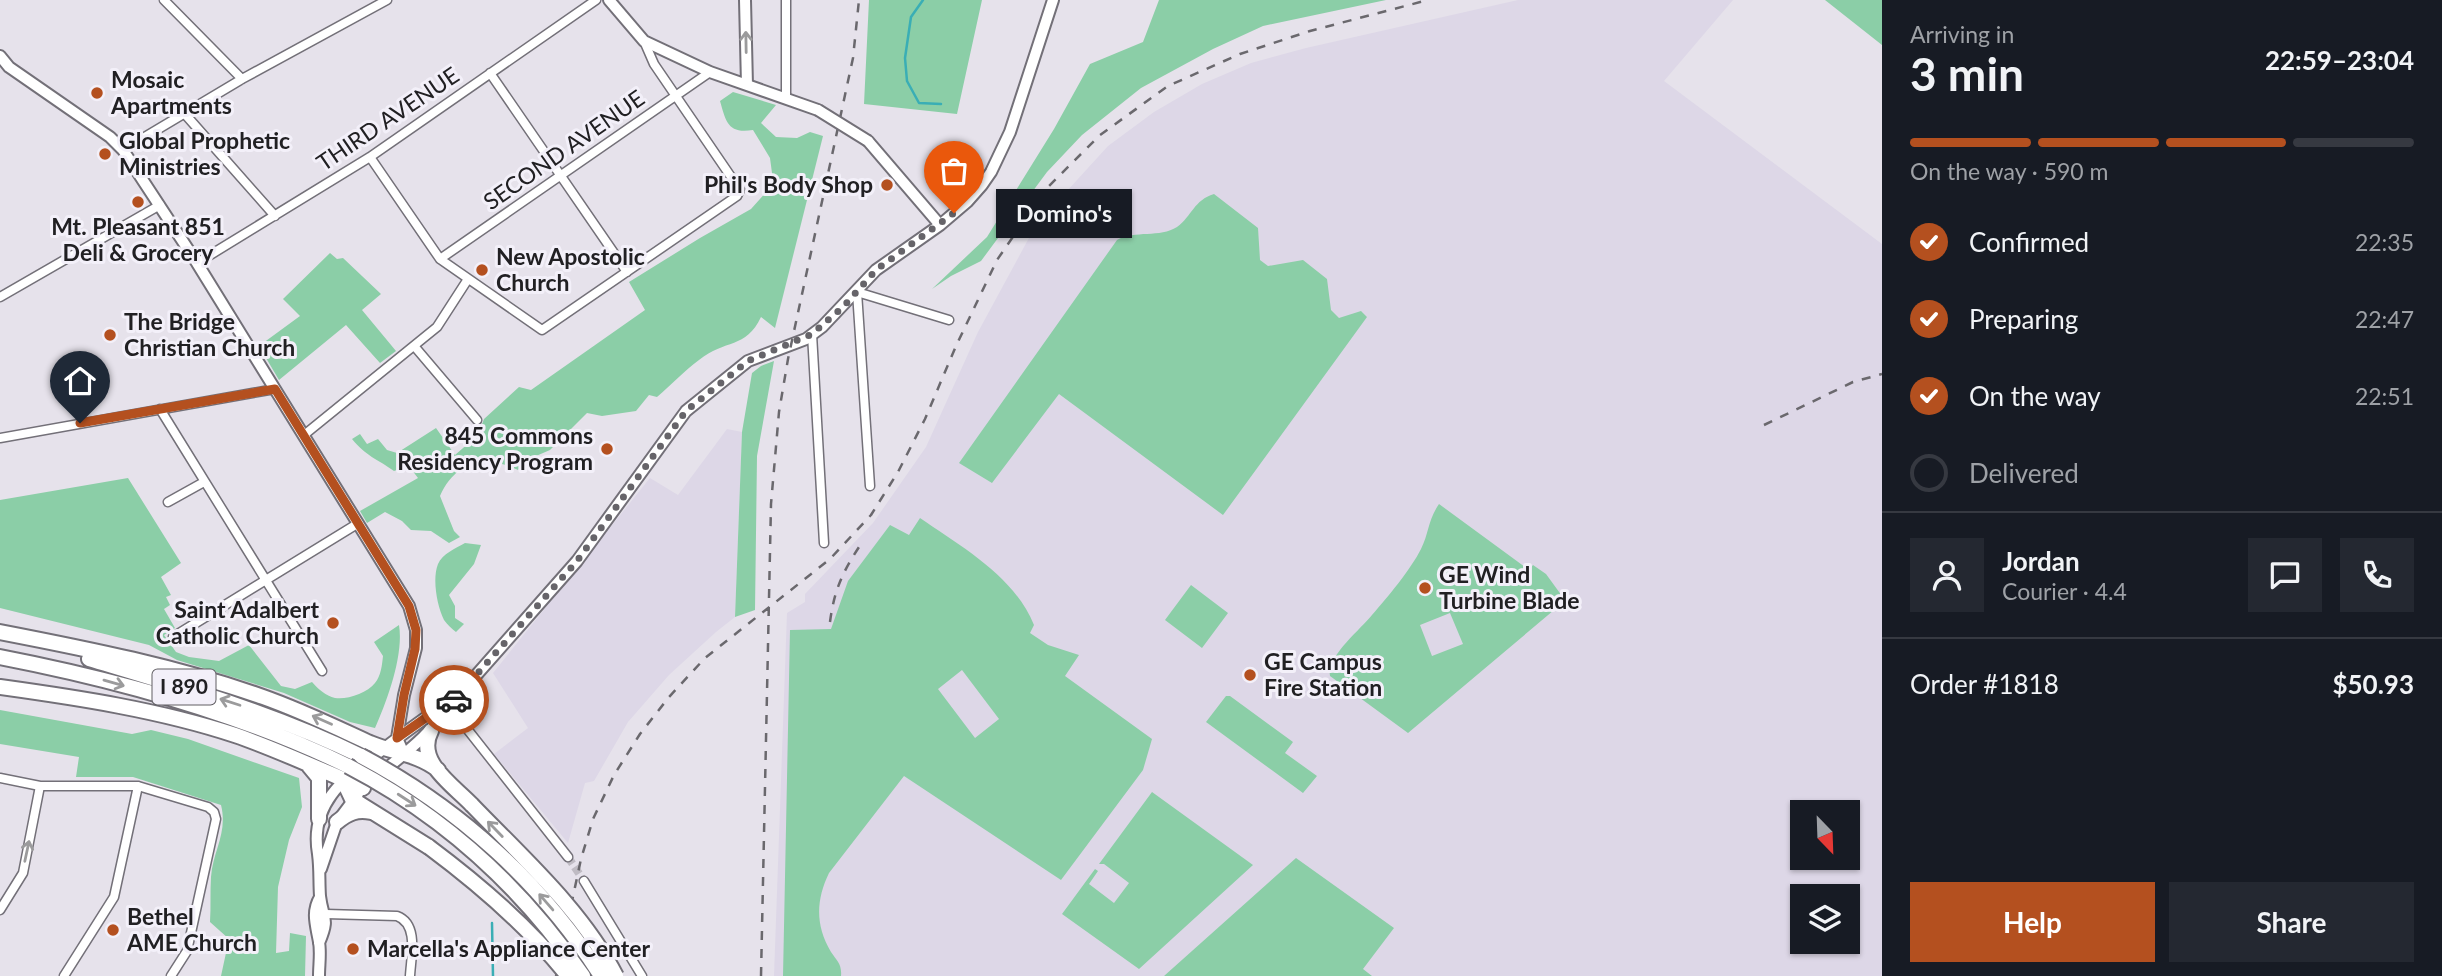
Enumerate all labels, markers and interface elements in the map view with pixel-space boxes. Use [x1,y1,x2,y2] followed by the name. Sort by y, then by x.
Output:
[1910,20,2014,48] text: Arriving in
[740,31,753,54] one-way arrow
[2265,44,2414,76] text: 22:59–23:04
[1910,46,2024,101] text: 3 min
[311,60,464,176] street label: THIRD AVENUE
[110,65,232,119] place label: Mosaic Apartments
[478,83,649,215] street label: SECOND AVENUE
[89,85,105,101] marker: Mosaic Apartments
[119,126,290,180] place label: Global Prophetic Ministries
[924,141,984,213] pin
[97,146,113,162] marker: Global Prophetic Ministries
[935,152,973,190] icon: bag
[1910,157,2109,185] text: On the way · 590 m
[704,170,873,198] place label: Phil's Body Shop
[879,177,895,193] marker: Phil's Body Shop
[996,188,1132,238] callout: Domino's
[130,194,146,210] marker: Mt. Pleasant 851 Deli & Grocery
[1016,199,1112,227] text: Domino's
[51,212,225,266] place label: Mt. Pleasant 851 Deli & Grocery
[1910,223,1948,261] icon: check
[1969,226,2089,258] text: Confirmed
[2355,228,2414,256] text: 22:35
[496,242,645,296] place label: New Apostolic Church
[474,262,490,278] marker: New Apostolic Church
[1910,300,1948,338] icon: check
[1969,303,2078,335] text: Preparing
[2355,305,2414,333] text: 22:47
[124,307,295,361] place label: The Bridge Christian Church
[102,327,118,343] marker: The Bridge Christian Church
[50,351,110,423] pin
[61,362,99,400] icon: home
[1910,377,1948,415] icon: check
[1969,380,2101,412] text: On the way
[2355,382,2414,410] text: 22:51
[397,421,593,475] place label: 845 Commons Residency Program
[599,441,615,457] marker: 845 Commons Residency Program
[1969,457,2079,489] text: Delivered
[1910,538,1984,612] button: person
[2248,538,2322,612] button: chat
[2340,538,2414,612] button: phone
[2002,545,2080,577] text: Jordan
[1439,560,1580,614] place label: GE Wind Turbine Blade
[2002,577,2127,605] text: Courier · 4.4
[1417,580,1433,596] marker: GE Wind Turbine Blade
[156,595,319,649] place label: Saint Adalbert Catholic Church
[325,615,341,631] marker: Saint Adalbert Catholic Church
[1264,647,1382,701] place label: GE Campus Fire Station
[419,665,489,735] courier
[1242,667,1258,683] marker: GE Campus Fire Station
[1910,668,2059,700] text: Order #1818
[2332,668,2414,700] text: $50.93
[152,670,216,704] road number: I 890
[103,678,125,691] one-way arrow
[435,681,473,719] icon: car
[220,694,242,707] one-way arrow
[312,713,333,726] one-way arrow
[397,793,416,807] one-way arrow
[1790,800,1860,870] north arrow
[1790,800,1860,954] map controls
[487,821,504,838] one-way arrow
[21,840,35,863] one-way arrow
[1910,882,2155,962] button: Help
[2169,882,2414,962] button: Share
[1790,884,1860,954] button: layers
[538,893,554,911] one-way arrow
[126,902,257,956] place label: Bethel AME Church
[105,922,121,938] marker: Bethel AME Church
[367,934,651,962] place label: Marcella's Appliance Center
[345,941,361,957] marker: Marcella's Appliance Center

